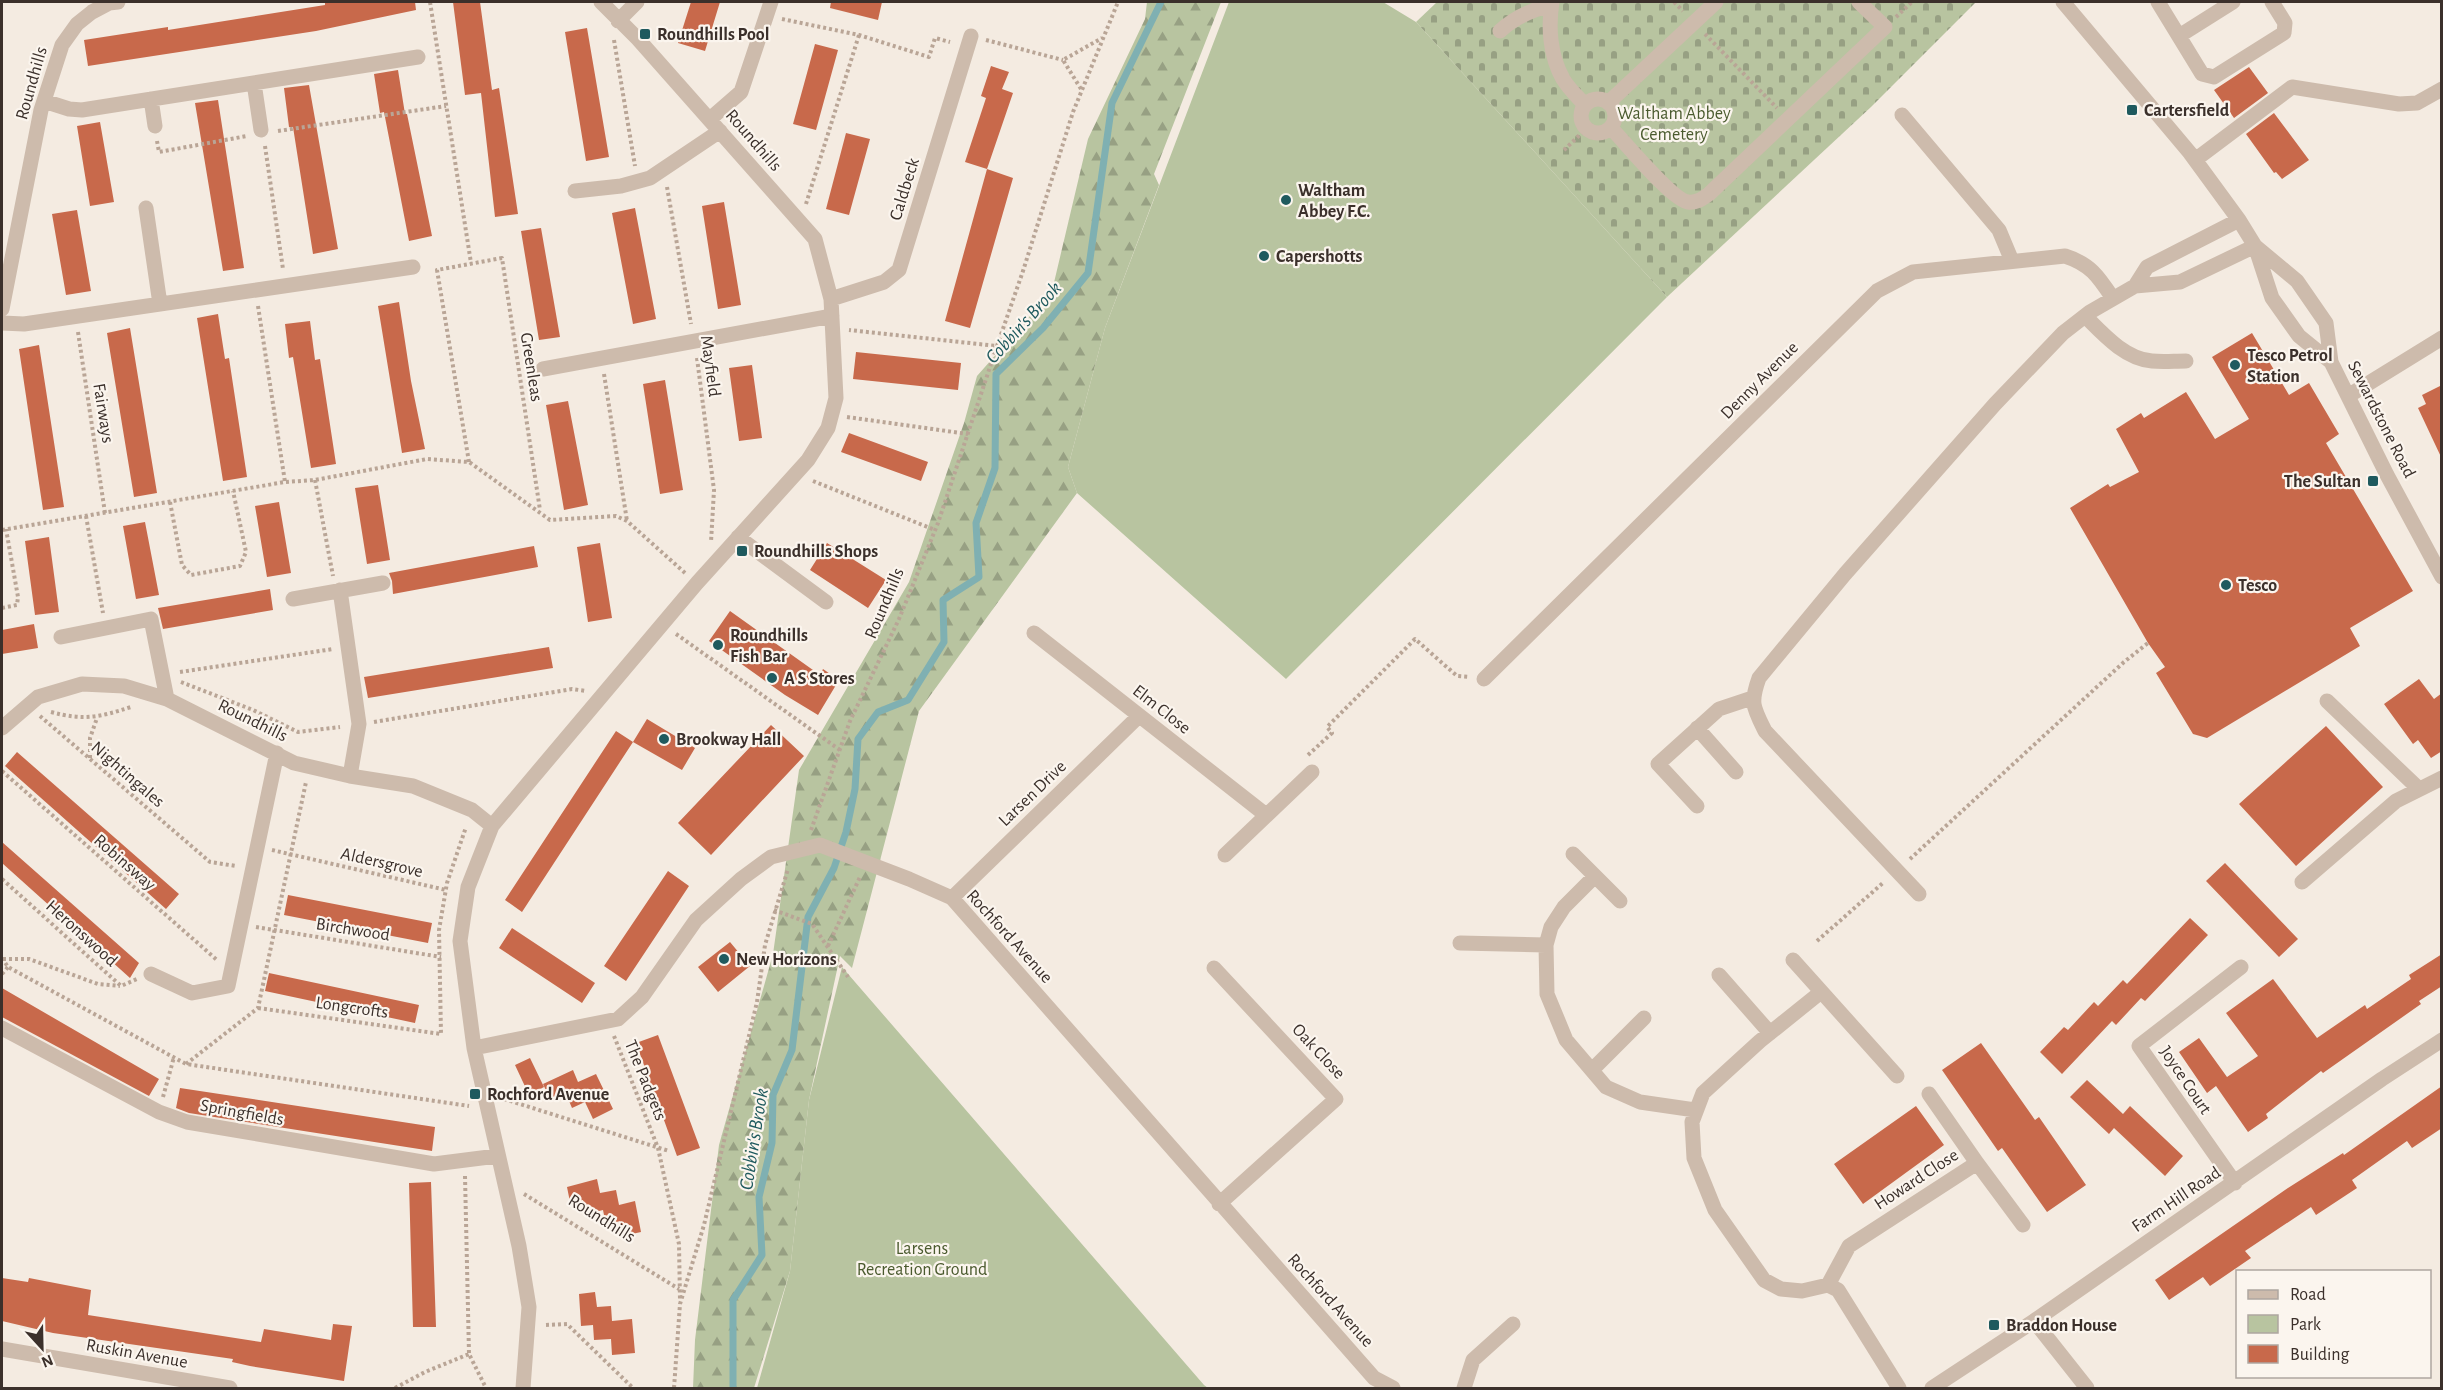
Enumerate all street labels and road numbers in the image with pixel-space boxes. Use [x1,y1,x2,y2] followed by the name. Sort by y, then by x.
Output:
[13,45,51,122] street label: Roundhills
[722,106,785,175] street label: Roundhills
[887,155,923,223] street label: Caldbeck
[517,331,545,403] street label: Greenleas
[697,334,723,398] street label: Mayfield
[1718,339,1802,423] street label: Denny Avenue
[2344,358,2418,481] street label: Sewardstone Road
[89,382,117,444] street label: Fairways
[862,565,908,641] street label: Roundhills
[1129,682,1194,738] street label: Elm Close
[215,696,290,745] street label: Roundhills
[87,738,167,811] street label: Nightingales
[995,757,1070,830] street label: Larsen Drive
[90,831,159,894] street label: Robinsway
[339,845,425,881] street label: Aldersgrove
[963,887,1056,987] street label: Rochford Avenue
[42,897,121,970] street label: Heronswood
[315,915,391,945] street label: Birchwood
[314,994,389,1022] street label: Longcrofts
[1288,1020,1348,1083] street label: Oak Close
[621,1037,669,1123] street label: The Padgets
[2156,1043,2215,1118] street label: Joyce Court
[199,1097,285,1129] street label: Springfields
[1871,1146,1962,1214] street label: Howard Close
[2129,1164,2224,1236] street label: Farm Hill Road
[565,1191,638,1246] street label: Roundhills
[1284,1251,1377,1351] street label: Rochford Avenue
[85,1336,189,1372] street label: Ruskin Avenue

